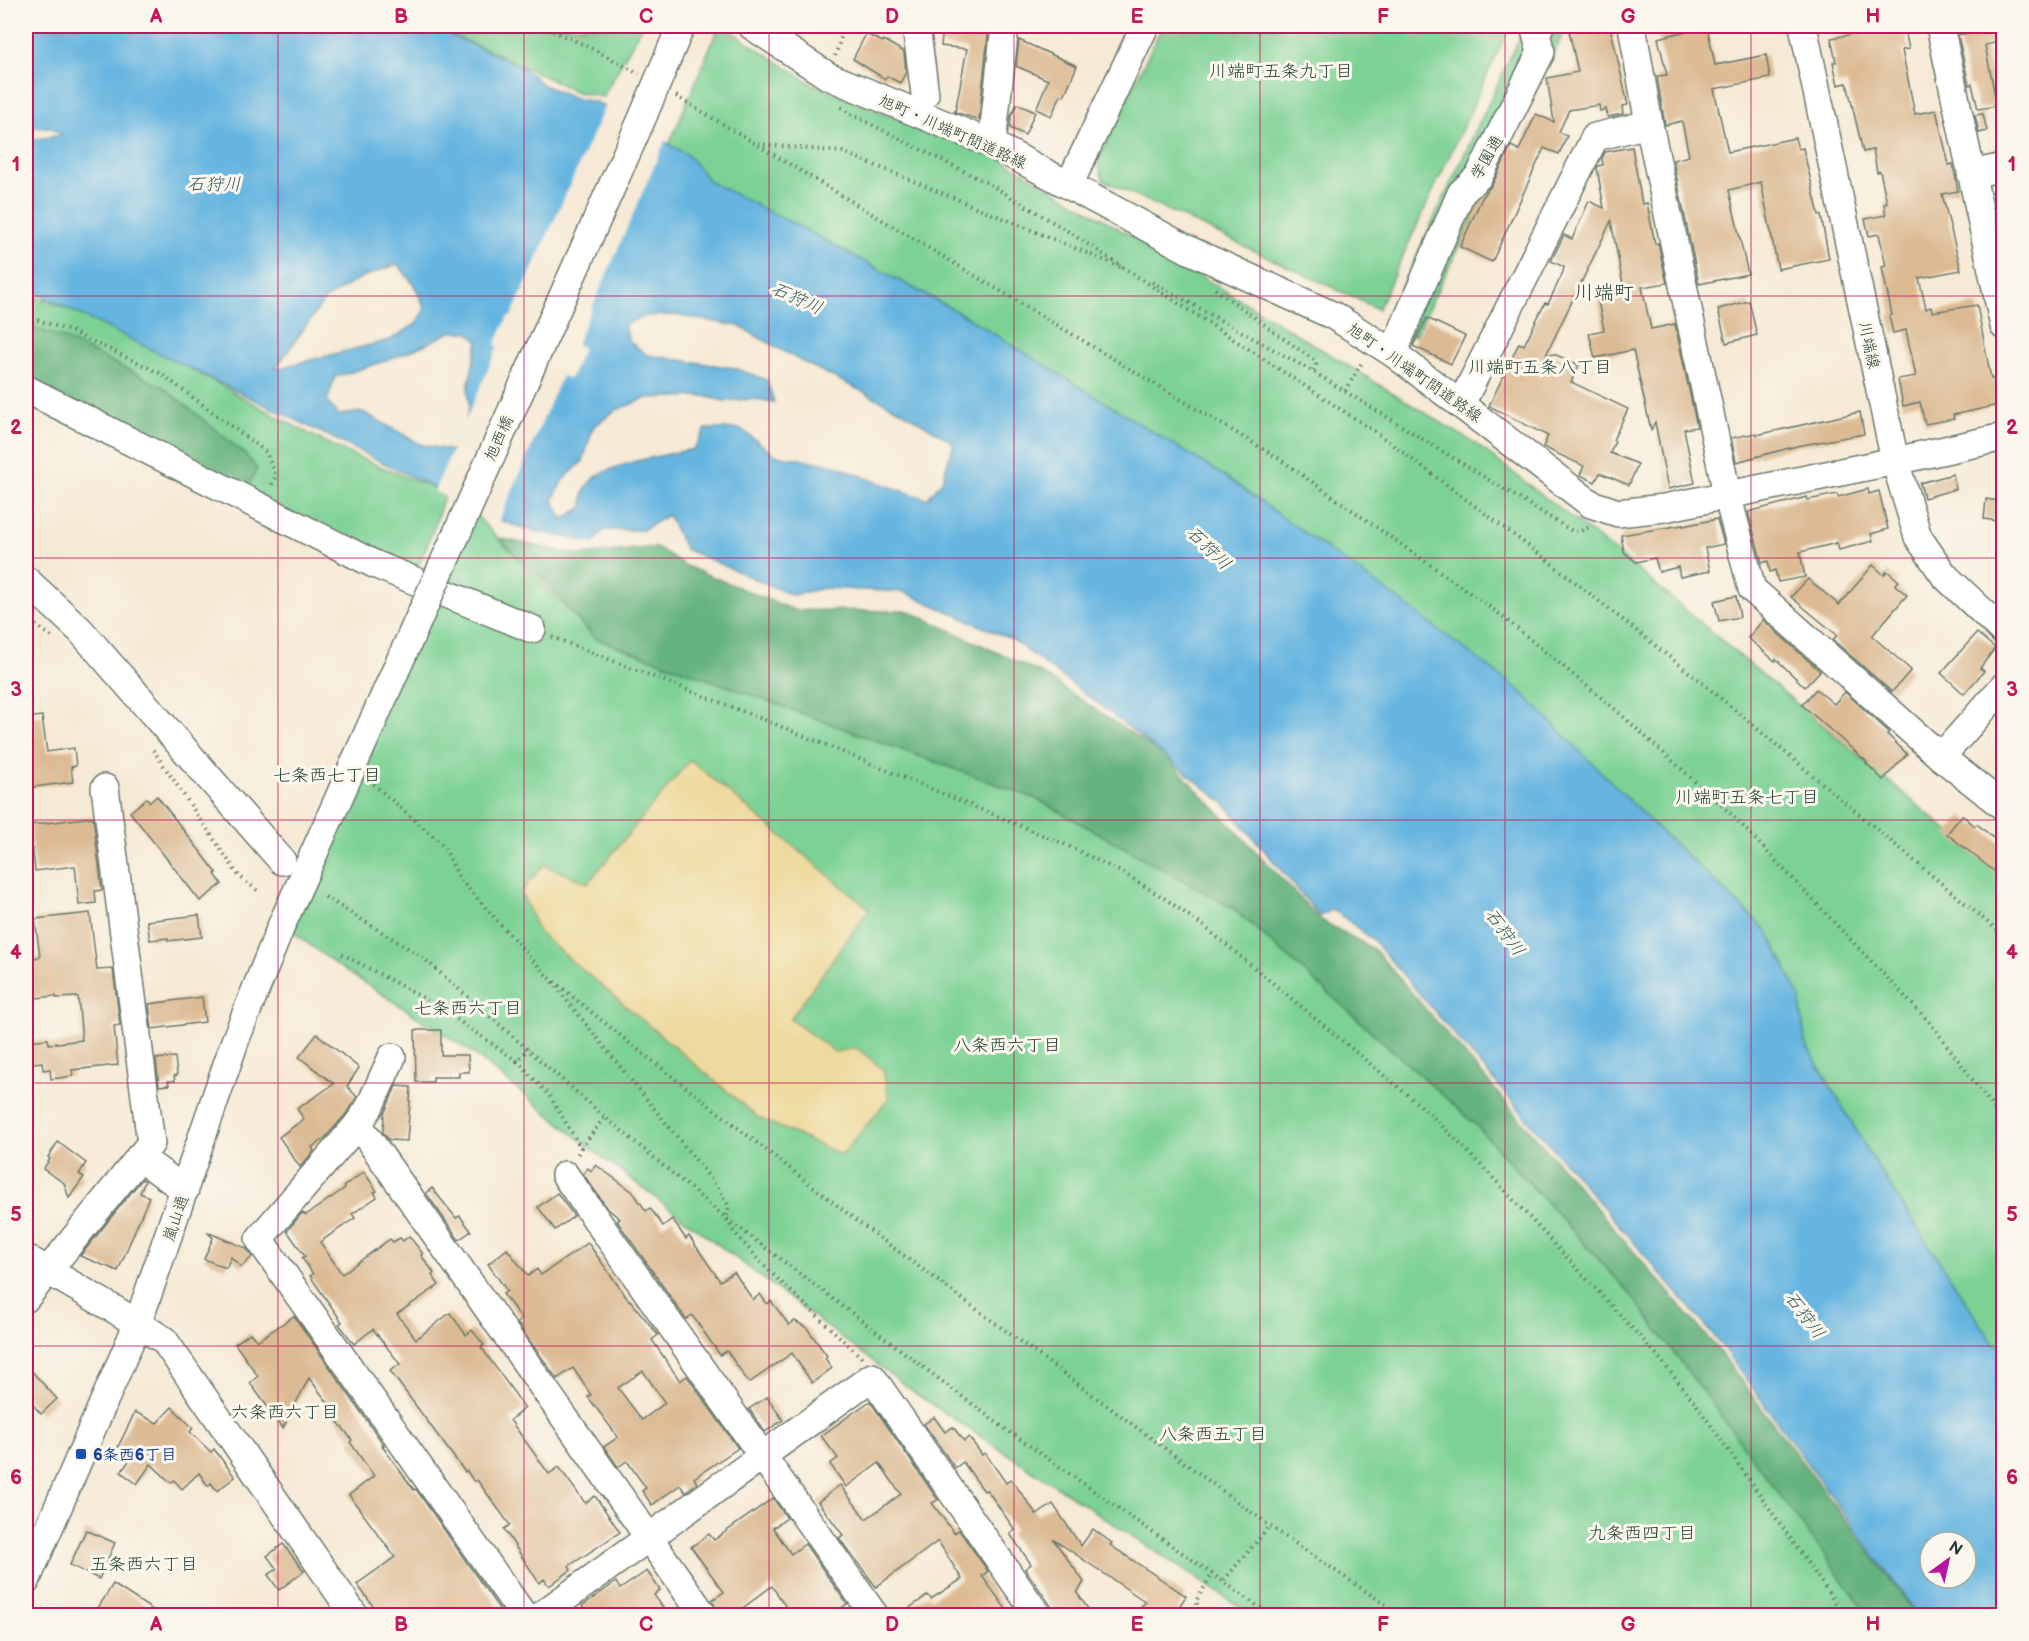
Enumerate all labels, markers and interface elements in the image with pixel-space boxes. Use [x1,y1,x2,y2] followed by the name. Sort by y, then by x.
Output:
[149,5,163,29] text: A
[394,5,408,29] text: B
[639,5,653,29] text: C
[885,5,899,29] text: D
[1131,5,1144,29] text: E
[1377,5,1389,29] text: F
[1621,5,1636,29] text: G
[1866,5,1880,29] text: H
[1209,61,1353,82] district label: 川端町五条九丁目
[875,91,1029,174] street label: 旭町・川端町間道路線
[1467,132,1508,183] street label: 学園通
[12,153,20,177] text: 1
[2008,153,2016,177] text: 1
[187,174,241,195] water label: 石狩川
[768,278,826,319] water label: 石狩川
[1574,281,1634,305] district label: 川端町
[1343,320,1485,427] street label: 旭町・川端町間道路線
[1854,320,1883,371] street label: 川端線
[1468,357,1612,378] district label: 川端町五条八丁目
[481,413,518,464] street label: 旭西橋
[10,416,22,440] text: 2
[2006,416,2018,440] text: 2
[1182,522,1235,575] water label: 石狩川
[10,678,22,702] text: 3
[2006,678,2018,702] text: 3
[273,765,381,786] district label: 七条西七丁目
[1675,787,1819,808] district label: 川端町五条七丁目
[1480,904,1529,960] water label: 石狩川
[10,941,22,965] text: 4
[2006,941,2018,965] text: 4
[414,998,522,1019] district label: 七条西六丁目
[953,1035,1061,1056] district label: 八条西六丁目
[160,1193,193,1244] street label: 嵐山通
[10,1203,22,1227] text: 5
[2006,1203,2018,1227] text: 5
[1780,1287,1829,1343] water label: 石狩川
[231,1402,339,1423] district label: 六条西六丁目
[1159,1424,1267,1445] district label: 八条西五丁目
[93,1446,176,1465] place label: 6条西6丁目
[74,1447,88,1461] marker: 6条西6丁目
[10,1466,22,1490] text: 6
[2006,1466,2018,1490] text: 6
[1588,1523,1696,1544] district label: 九条西四丁目
[1918,1530,1978,1590] north arrow
[1945,1537,1966,1560] text: N
[90,1554,198,1575] district label: 五条西六丁目
[149,1613,163,1637] text: A
[394,1613,408,1637] text: B
[639,1613,653,1637] text: C
[885,1613,899,1637] text: D
[1131,1613,1144,1637] text: E
[1377,1613,1389,1637] text: F
[1621,1613,1636,1637] text: G
[1866,1613,1880,1637] text: H

